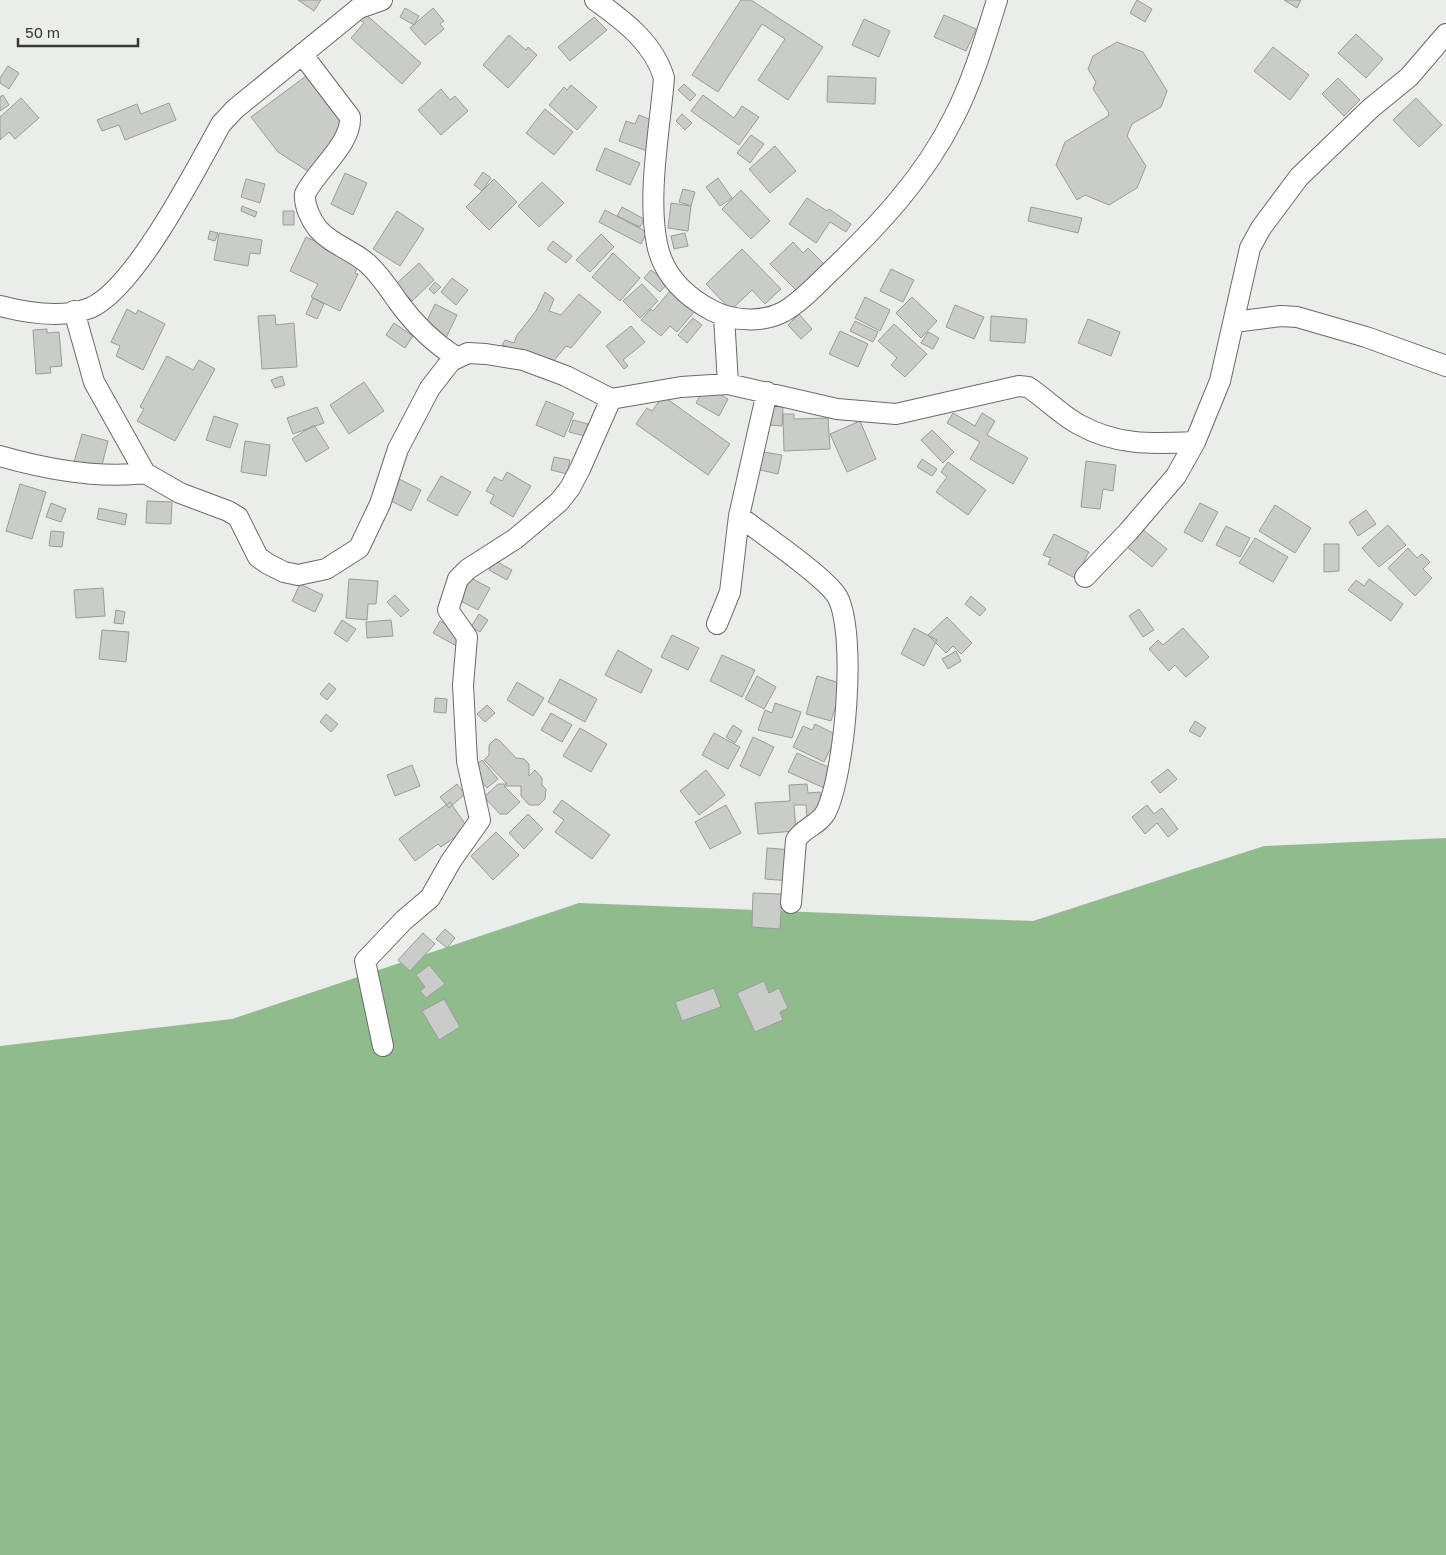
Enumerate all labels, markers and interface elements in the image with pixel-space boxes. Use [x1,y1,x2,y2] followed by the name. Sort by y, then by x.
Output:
[18,15,138,47] scale bar
[25,23,60,41] text: 50 m

